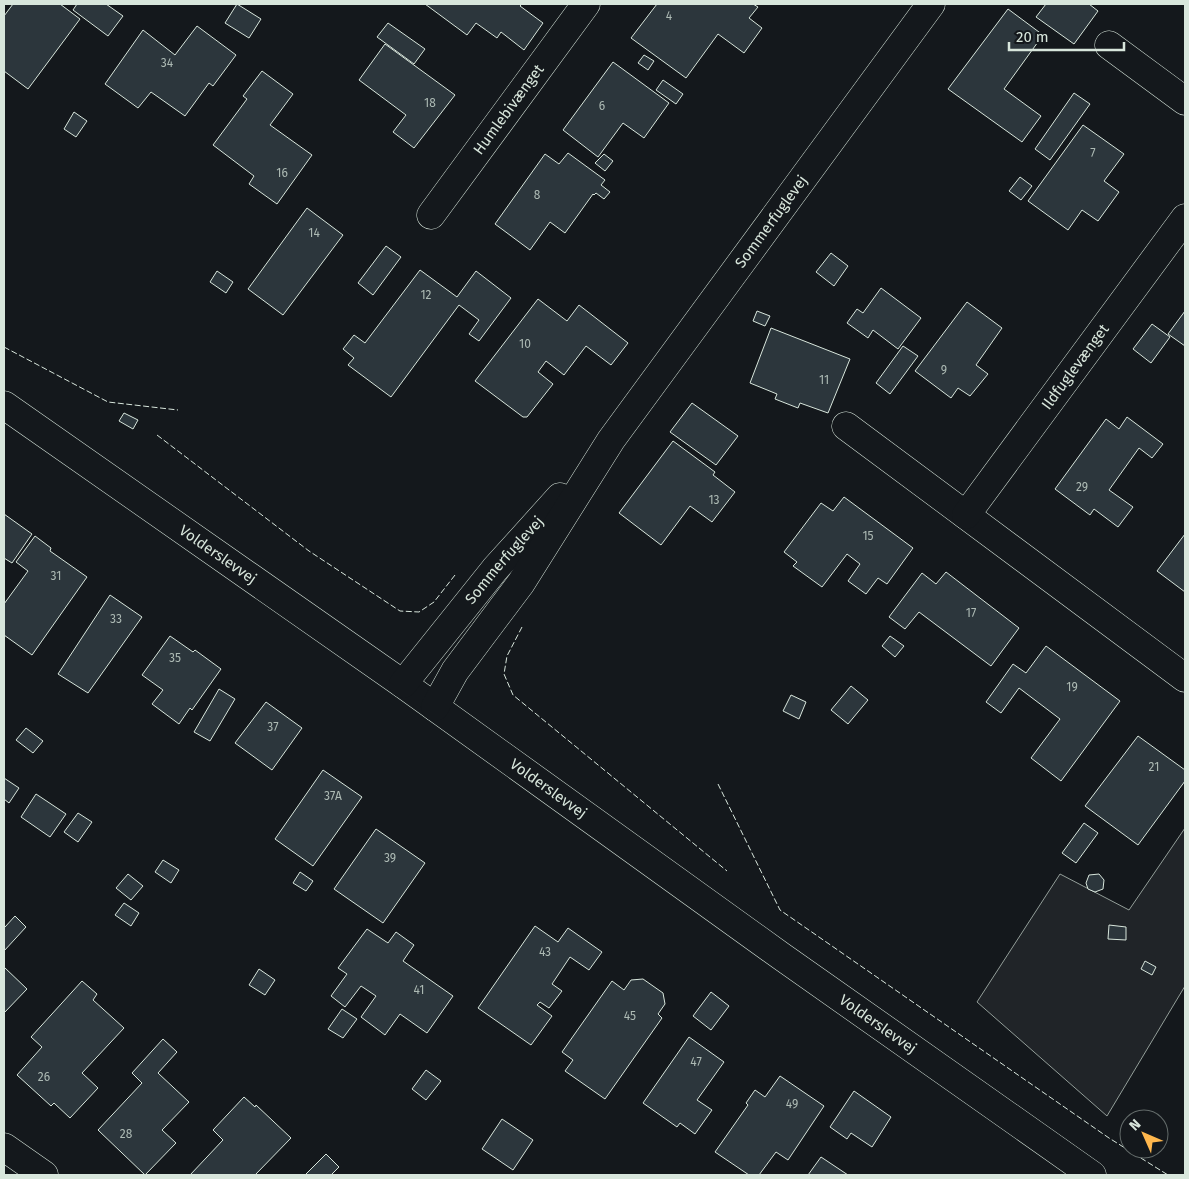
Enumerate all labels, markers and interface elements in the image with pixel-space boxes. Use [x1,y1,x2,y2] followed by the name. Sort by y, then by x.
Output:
[666,9,673,23] house number: 4
[1009,20,1124,52] scale bar
[1016,28,1049,46] text: 20 m
[161,56,174,70] house number: 34
[470,60,548,158] street label: Humlebivænget
[424,96,436,110] house number: 18
[599,99,605,113] house number: 6
[1090,146,1096,160] house number: 7
[276,166,288,180] house number: 16
[731,172,811,271] street label: Sommerfuglevej
[534,188,541,202] house number: 8
[308,226,320,240] house number: 14
[420,288,432,302] house number: 12
[1038,320,1113,413] street label: Ildfuglevænget
[519,337,531,351] house number: 10
[941,363,947,377] house number: 9
[819,373,829,387] house number: 11
[1076,480,1088,494] house number: 29
[708,493,720,507] house number: 13
[461,513,547,608] street label: Sommerfuglevej
[176,521,260,588] street label: Volderslevvej
[862,529,874,543] house number: 15
[51,569,61,583] house number: 31
[966,606,976,620] house number: 17
[110,612,122,626] house number: 33
[169,651,181,665] house number: 35
[1066,680,1078,694] house number: 19
[267,720,279,734] house number: 37
[506,755,590,822] street label: Volderslevvej
[1149,760,1159,774] house number: 21
[324,789,342,803] house number: 37A
[384,851,396,865] house number: 39
[539,945,551,959] house number: 43
[414,983,424,997] house number: 41
[836,991,920,1058] street label: Volderslevvej
[624,1009,636,1023] house number: 45
[690,1055,702,1069] house number: 47
[38,1070,50,1084] house number: 26
[786,1097,798,1111] house number: 49
[1119,1109,1169,1159] north arrow
[1126,1116,1144,1134] text: N
[120,1127,133,1141] house number: 28

